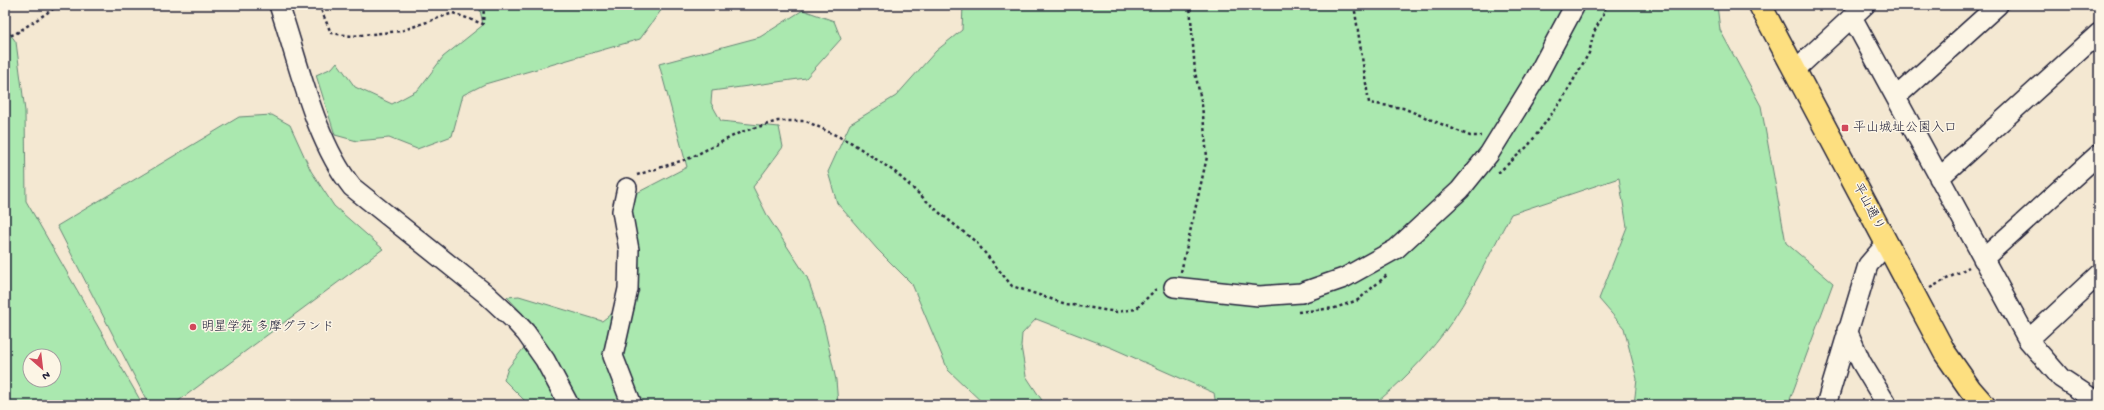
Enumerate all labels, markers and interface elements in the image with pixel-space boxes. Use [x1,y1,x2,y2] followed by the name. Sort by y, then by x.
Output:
[1853,120,1957,136] place label: 平山城址公園入口
[1840,123,1850,133] marker: 平山城址公園入口
[1849,180,1888,233] street label: 平山通り
[201,319,334,335] place label: 明星学苑 多摩グランド
[188,322,198,332] marker: 明星学苑 多摩グランド
[22,348,62,388] north arrow
[40,368,52,382] text: N

